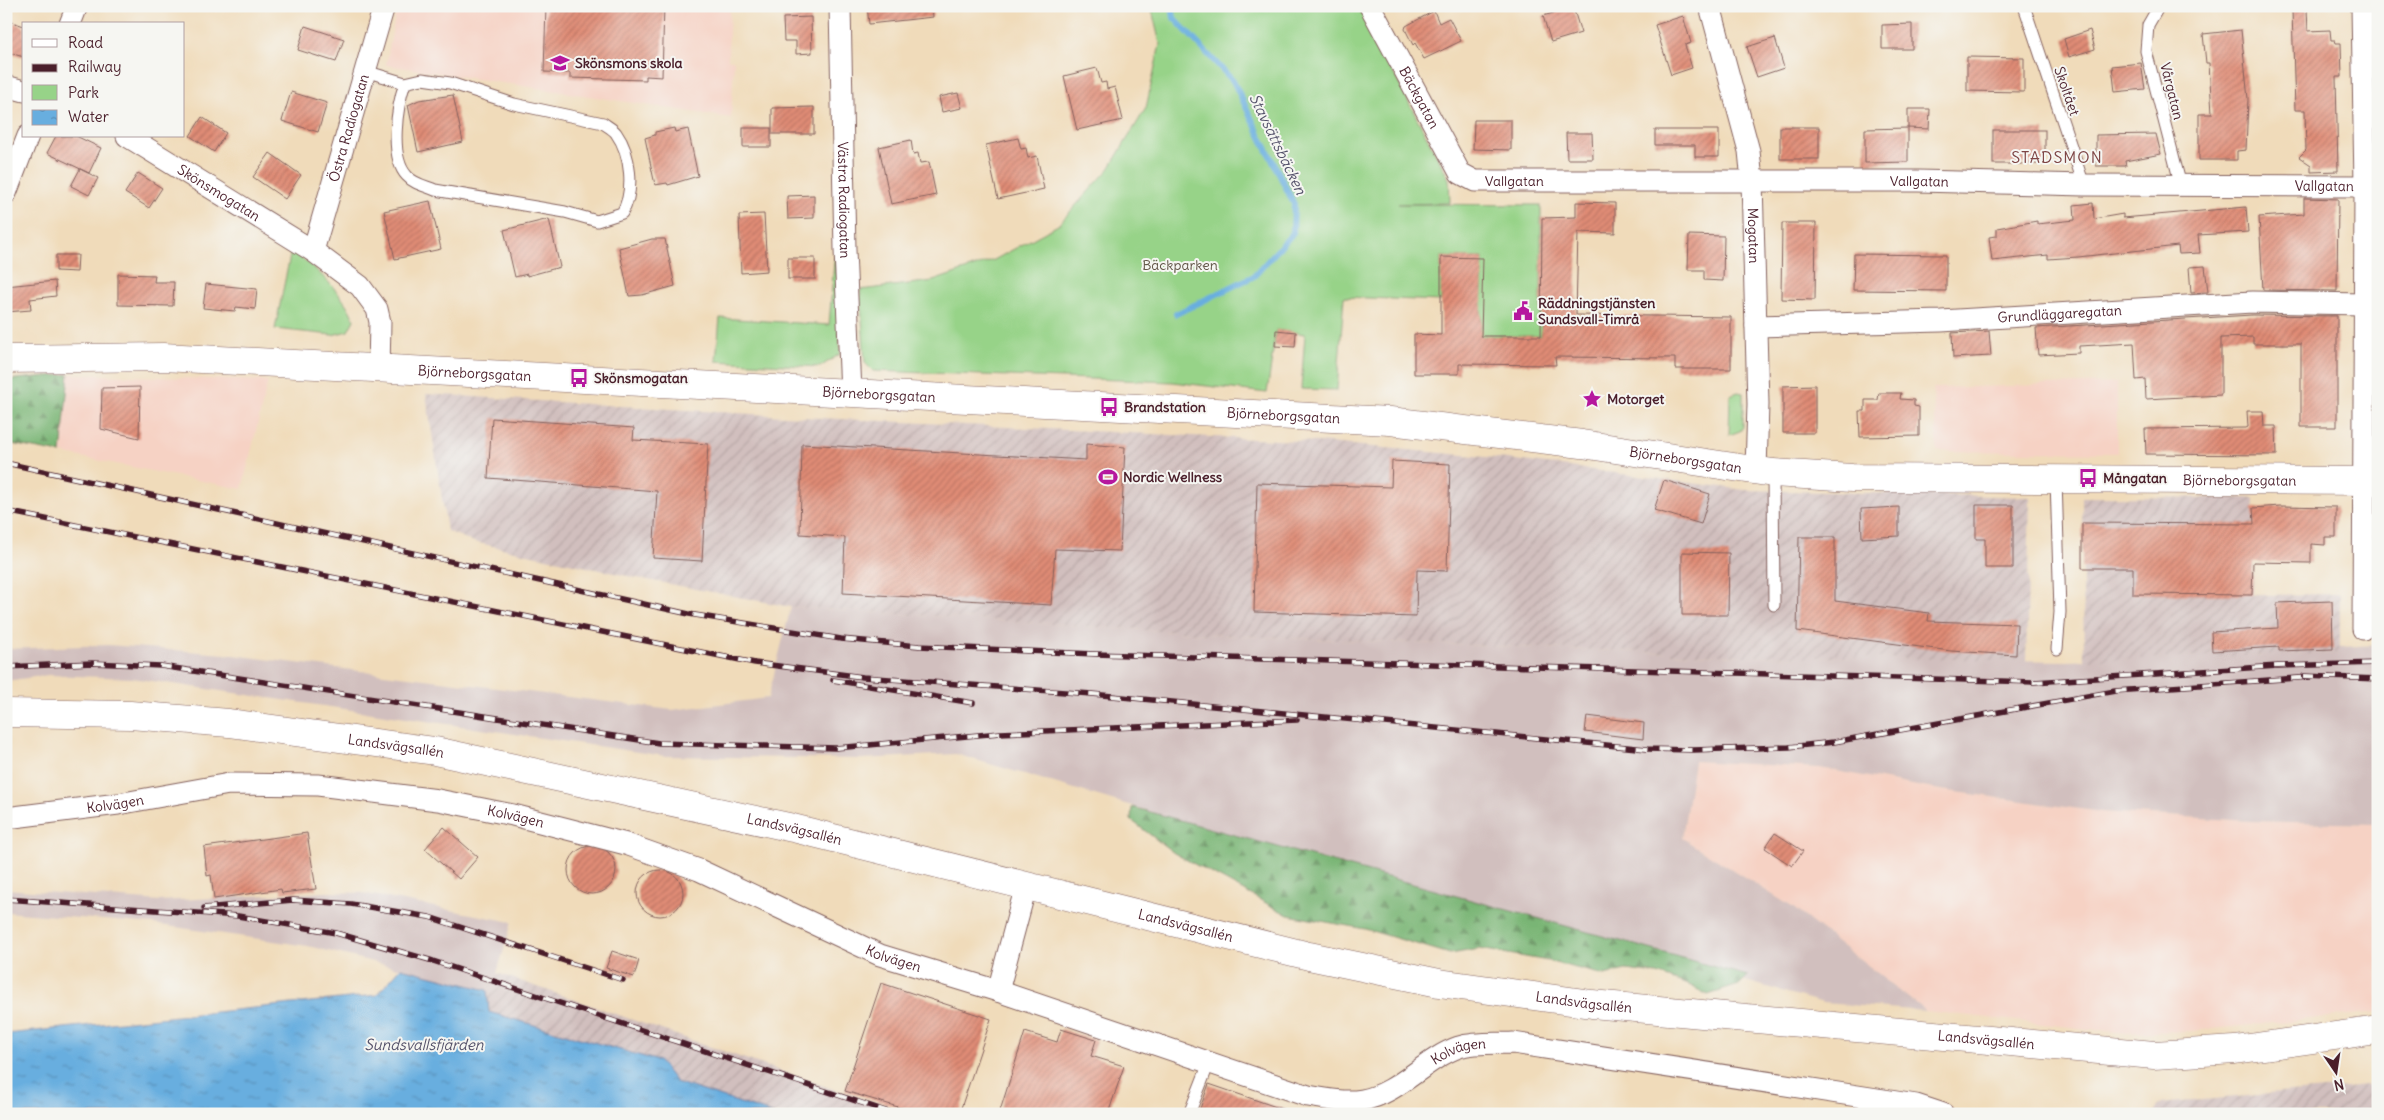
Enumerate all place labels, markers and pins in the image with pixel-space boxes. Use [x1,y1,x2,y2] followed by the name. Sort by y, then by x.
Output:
[549,52,571,74] school or university icon: Skönsmons skola
[575,54,683,72] place label: Skönsmons skola
[1538,294,1655,328] place label: Räddningstjänsten Sundsvall-Timrå
[1512,300,1534,322] public building icon: Räddningstjänsten Sundsvall-Timrå
[568,367,590,389] bus stop icon: Skönsmogatan
[594,369,688,387] place label: Skönsmogatan
[1581,388,1603,410] place icon: Motorget
[1607,390,1665,408] place label: Motorget
[1098,396,1120,418] bus stop icon: Brandstation
[1124,398,1206,416] place label: Brandstation
[1097,466,1119,488] sports icon: Nordic Wellness
[2077,467,2099,489] bus stop icon: Mångatan
[1123,468,1223,486] place label: Nordic Wellness
[2103,469,2167,487] place label: Mångatan

